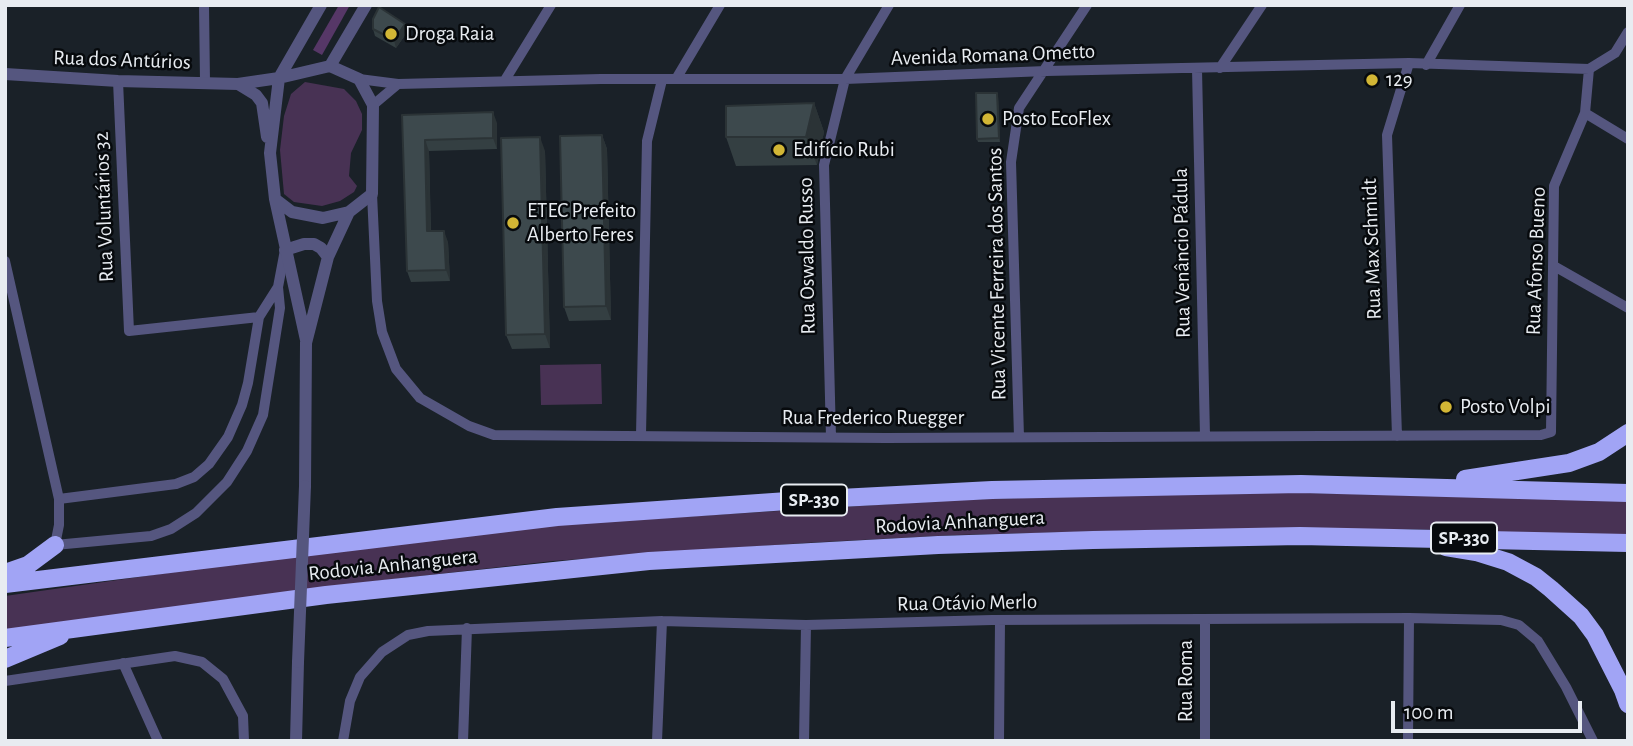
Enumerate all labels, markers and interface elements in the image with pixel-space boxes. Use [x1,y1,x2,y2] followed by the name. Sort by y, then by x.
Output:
[405,21,494,47] place label: Droga Raia
[383,26,399,42] marker: Droga Raia
[890,39,1096,71] street label: Avenida Romana Ometto
[53,45,191,75] street label: Rua dos Antúrios
[1386,67,1413,93] place label: 129
[1364,72,1380,88] marker: 129
[1002,106,1111,132] place label: Posto EcoFlex
[980,111,996,127] marker: Posto EcoFlex
[89,131,119,283] street label: Rua Voluntários 32
[793,137,895,163] place label: Edifício Rubi
[771,142,787,158] marker: Edifício Rubi
[982,147,1012,401] street label: Rua Vicente Ferreira dos Santos
[1168,168,1196,338] street label: Rua Venâncio Pádula
[793,177,821,335] street label: Rua Oswaldo Russo
[1357,178,1387,320] street label: Rua Max Schmidt
[1521,186,1551,336] street label: Rua Afonso Bueno
[527,198,636,248] place label: ETEC Prefeito Alberto Feres
[505,215,521,231] marker: ETEC Prefeito Alberto Feres
[1460,394,1550,420] place label: Posto Volpi
[1438,399,1454,415] marker: Posto Volpi
[782,405,964,431] street label: Rua Frederico Ruegger
[781,485,847,516] road number: SP-330
[874,505,1046,539] street label: Rodovia Anhanguera
[1431,523,1497,554] road number: SP-330
[307,544,479,586] street label: Rodovia Anhanguera
[897,589,1037,617] street label: Rua Otávio Merlo
[1173,640,1199,722] street label: Rua Roma
[1395,686,1586,730] scale bar
[1404,702,1454,723] text: 100 m

